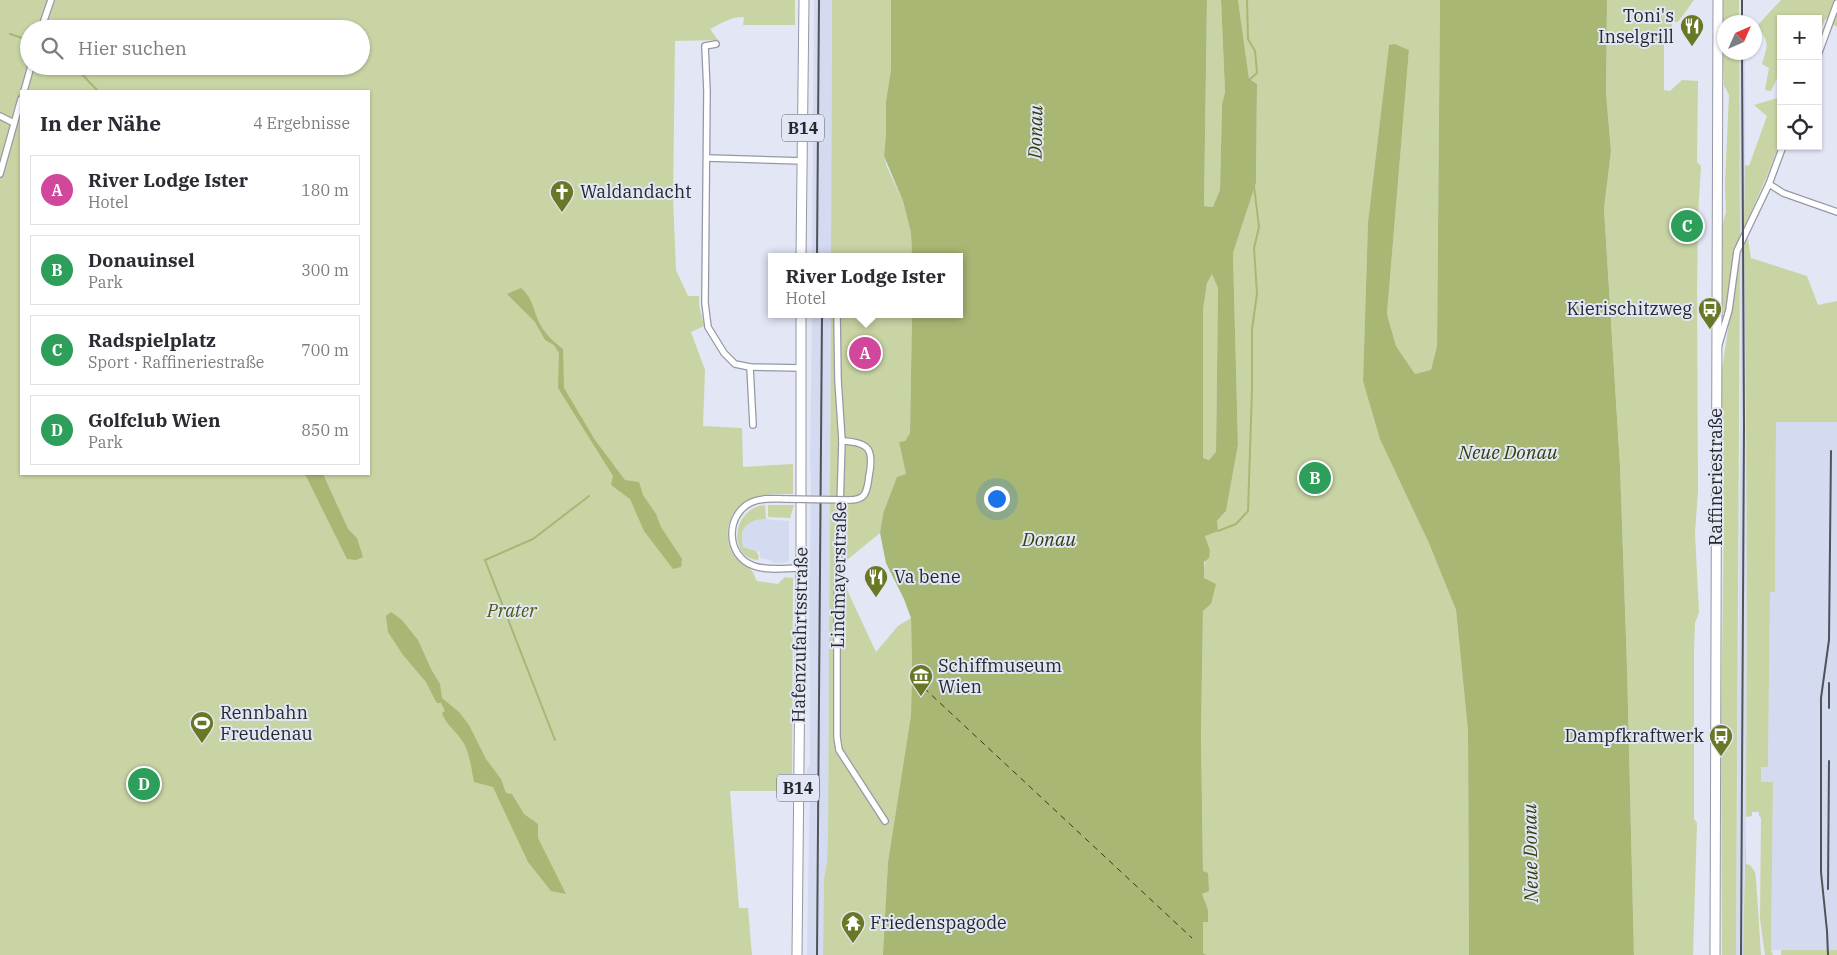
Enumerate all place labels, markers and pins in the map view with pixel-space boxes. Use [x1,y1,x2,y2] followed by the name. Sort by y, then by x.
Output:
[1598,4,1674,48] place label: Toni's Inselgrill
[1679,13,1705,47] restaurant icon: Toni's Inselgrill
[549,179,575,213] church icon: Waldandacht
[580,180,692,203] place label: Waldandacht
[1671,207,1703,245] pin: C
[1697,296,1723,330] bus stop icon: Kierischitzweg
[1567,297,1692,320] place label: Kierischitzweg
[849,334,881,372] pin: A
[1299,459,1331,497] pin: B
[863,564,889,598] restaurant icon: Va bene
[894,565,961,588] place label: Va bene
[938,654,1062,698] place label: Schiffmuseum Wien
[908,663,934,697] museum icon: Schiffmuseum Wien
[220,701,313,745] place label: Rennbahn Freudenau
[189,710,215,744] sports icon: Rennbahn Freudenau
[1708,723,1734,757] bus stop icon: Dampfkraftwerk
[1564,724,1704,747] place label: Dampfkraftwerk
[128,765,160,803] pin: D
[840,910,866,944] temple icon: Friedenspagode
[870,911,1007,934] place label: Friedenspagode

